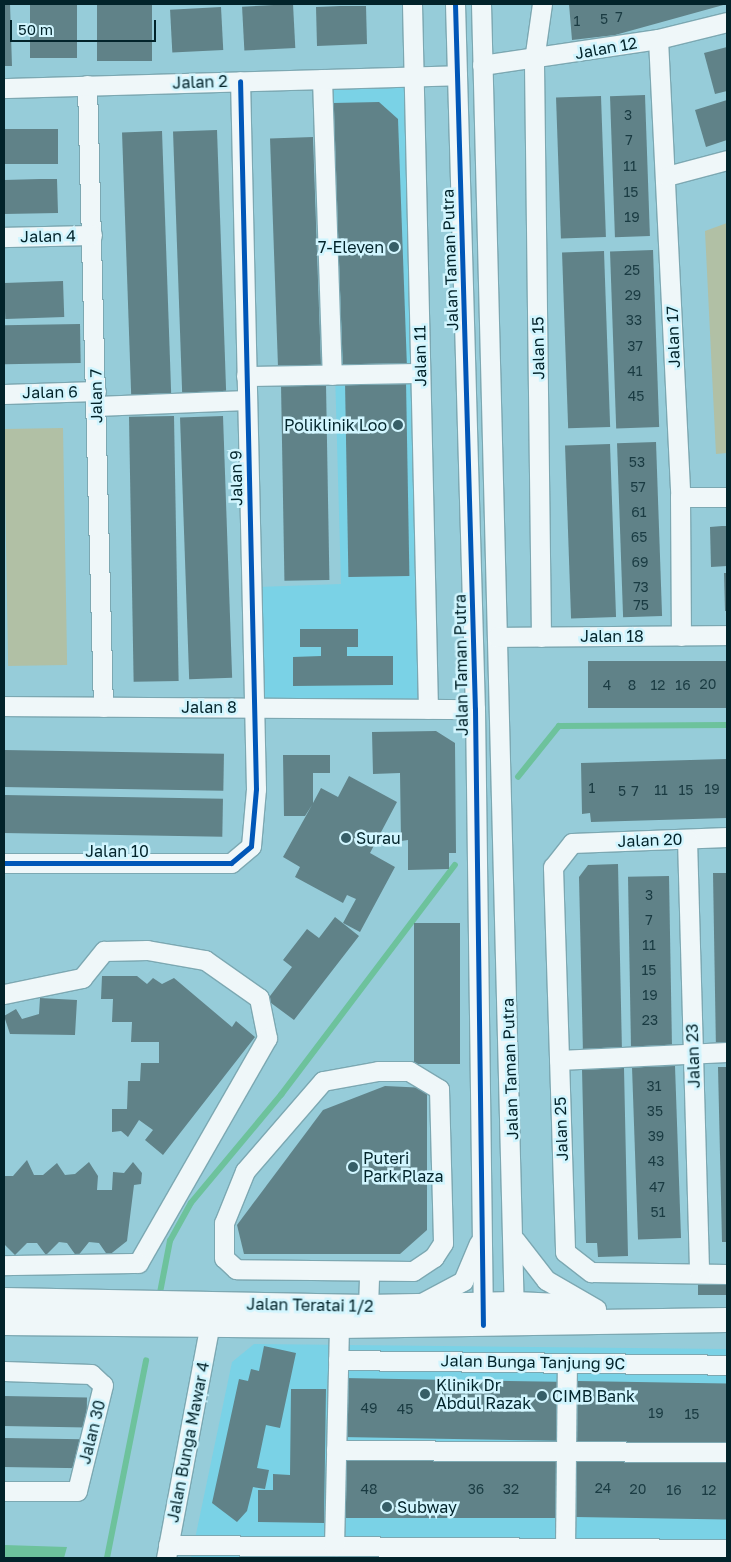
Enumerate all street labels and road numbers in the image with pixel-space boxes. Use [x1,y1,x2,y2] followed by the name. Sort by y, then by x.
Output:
[573,33,639,63] street label: Jalan 12
[172,71,228,93] street label: Jalan 2
[438,189,462,331] street label: Jalan Taman Putra
[20,226,76,246] street label: Jalan 4
[662,306,684,368] street label: Jalan 17
[528,316,548,380] street label: Jalan 15
[410,325,430,387] street label: Jalan 11
[86,369,106,423] street label: Jalan 7
[22,382,78,402] street label: Jalan 6
[226,450,246,506] street label: Jalan 9
[450,594,472,736] street label: Jalan Taman Putra
[580,626,644,646] street label: Jalan 18
[181,697,237,717] street label: Jalan 8
[617,829,683,851] street label: Jalan 20
[85,841,149,861] street label: Jalan 10
[498,998,522,1140] street label: Jalan Taman Putra
[682,1023,704,1089] street label: Jalan 23
[550,1096,572,1162] street label: Jalan 25
[246,1294,374,1316] street label: Jalan Teratai 1/2
[441,1351,625,1373] street label: Jalan Bunga Tanjung 9C
[163,1360,213,1524] street label: Jalan Bunga Mawar 4
[75,1398,109,1466] street label: Jalan 30

